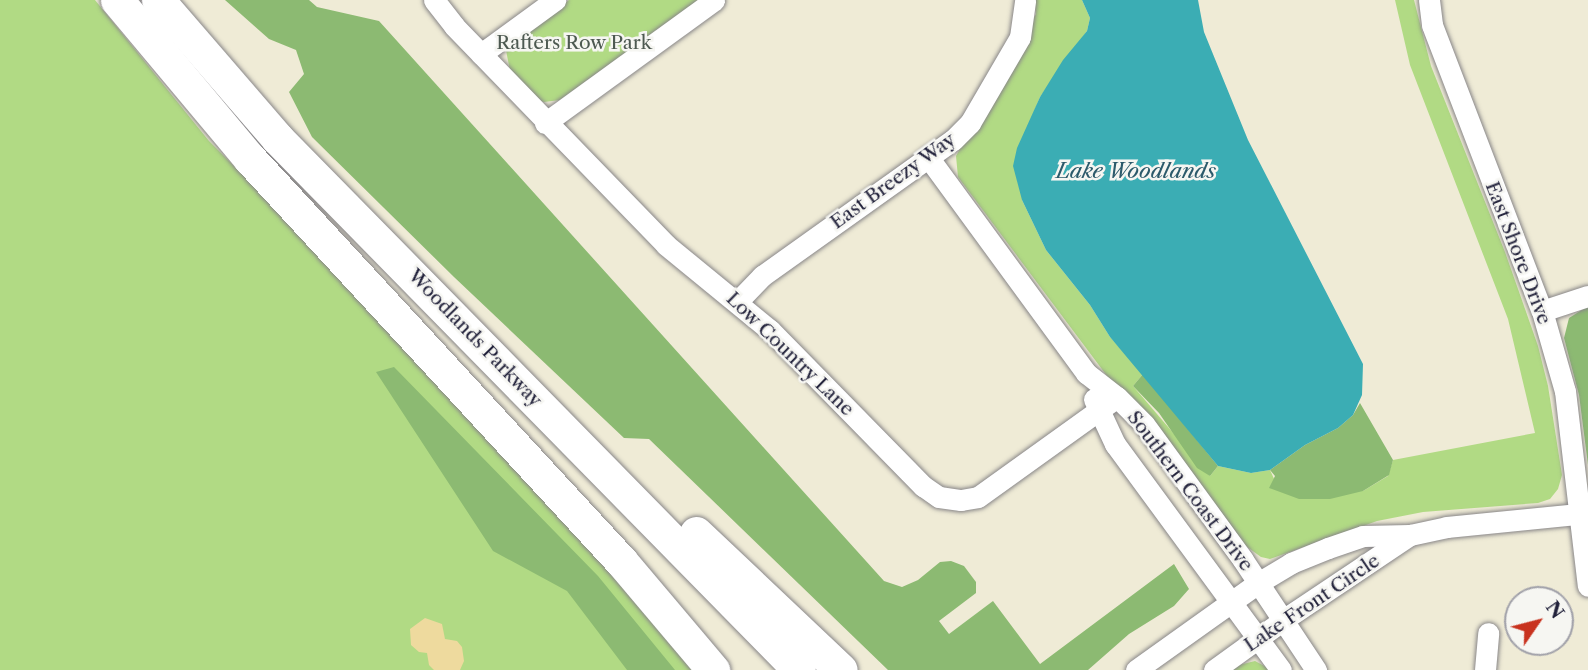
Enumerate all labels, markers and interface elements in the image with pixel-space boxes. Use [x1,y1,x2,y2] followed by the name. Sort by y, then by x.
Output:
[496,32,652,54] park label: Rafters Row Park
[826,128,960,234] street label: East Breezy Way
[1056,158,1216,184] water label: Lake Woodlands
[1480,179,1556,327] street label: East Shore Drive
[403,264,547,412] street label: Woodlands Parkway
[721,287,859,421] street label: Low Country Lane
[1122,406,1258,576] street label: Southern Coast Drive
[1240,549,1384,657] street label: Lake Front Circle
[1504,586,1574,656] north arrow
[1541,596,1569,623] text: N

